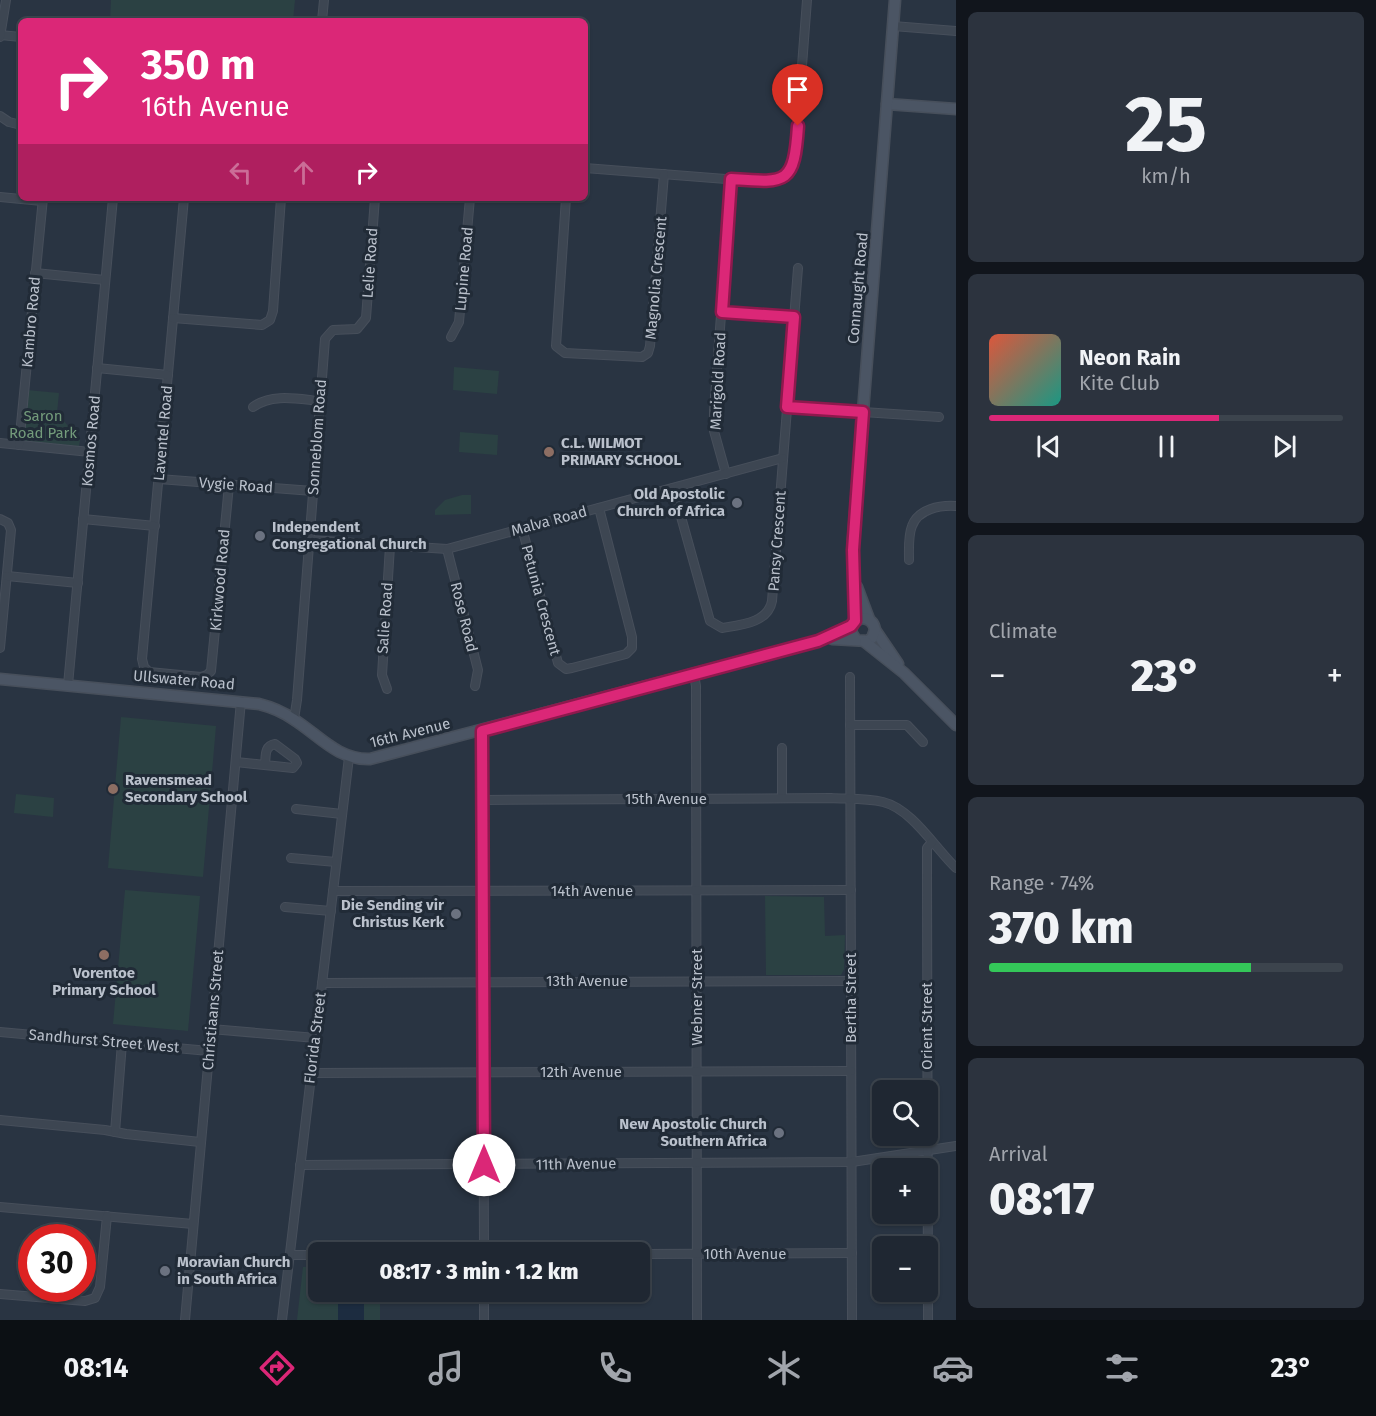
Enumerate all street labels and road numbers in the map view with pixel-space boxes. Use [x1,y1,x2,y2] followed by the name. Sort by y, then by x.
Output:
[642,215,670,340] street label: Magnolia Crescent
[451,226,477,312] street label: Lupine Road
[359,227,381,299] street label: Lelie Road
[844,231,872,345] street label: Connaught Road
[18,276,44,368] street label: Kambro Road
[706,332,730,430] street label: Marigold Road
[304,378,330,496] street label: Sonneblom Road
[150,384,176,482] street label: Laventel Road
[78,395,104,487] street label: Kosmos Road
[198,473,274,497] street label: Vygie Road
[765,489,790,592] street label: Pansy Crescent
[509,502,589,540] street label: Malva Road
[207,528,233,632] street label: Kirkwood Road
[518,543,565,658] street label: Petunia Crescent
[447,580,481,654] street label: Rose Road
[374,582,396,654] street label: Salie Road
[132,667,236,693] street label: Ullswater Road
[368,714,452,752] street label: 16th Avenue
[625,790,707,808] street label: 15th Avenue
[551,882,633,900] street label: 14th Avenue
[688,948,706,1045] street label: Webner Street
[199,949,227,1071] street label: Christiaans Street
[842,952,860,1043] street label: Bertha Street
[546,972,628,990] street label: 13th Avenue
[918,982,936,1070] street label: Orient Street
[300,991,330,1085] street label: Florida Street
[28,1025,181,1057] street label: Sandhurst Street West
[540,1063,622,1081] street label: 12th Avenue
[535,1154,617,1174] street label: 11th Avenue
[704,1245,786,1263] street label: 10th Avenue

